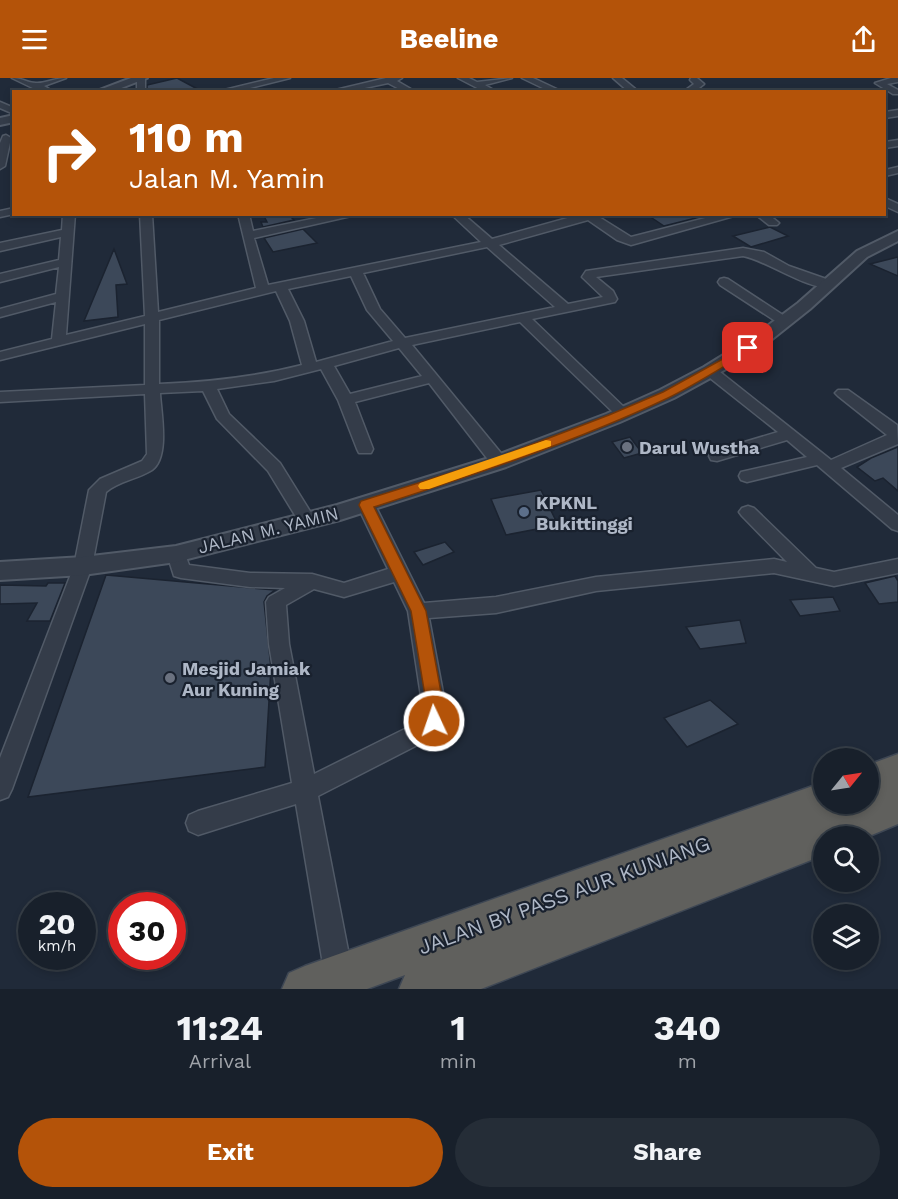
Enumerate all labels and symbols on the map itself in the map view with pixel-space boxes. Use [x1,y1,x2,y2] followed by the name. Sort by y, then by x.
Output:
[722,322,773,373] pin
[639,437,760,458] place label: Darul Wustha
[620,440,634,454] marker: Darul Wustha
[536,492,633,534] place label: KPKNL Bukittinggi
[196,502,340,558] street label: JALAN M. YAMIN
[517,505,531,519] marker: KPKNL Bukittinggi
[182,658,311,700] place label: Mesjid Jamiak Aur Kuning
[163,671,177,685] marker: Mesjid Jamiak Aur Kuning
[402,689,466,753] position arrow
[813,748,879,814] north arrow
[415,830,713,960] street label: JALAN BY PASS AUR KUNIANG
[108,892,186,970] speed limit sign: 30

